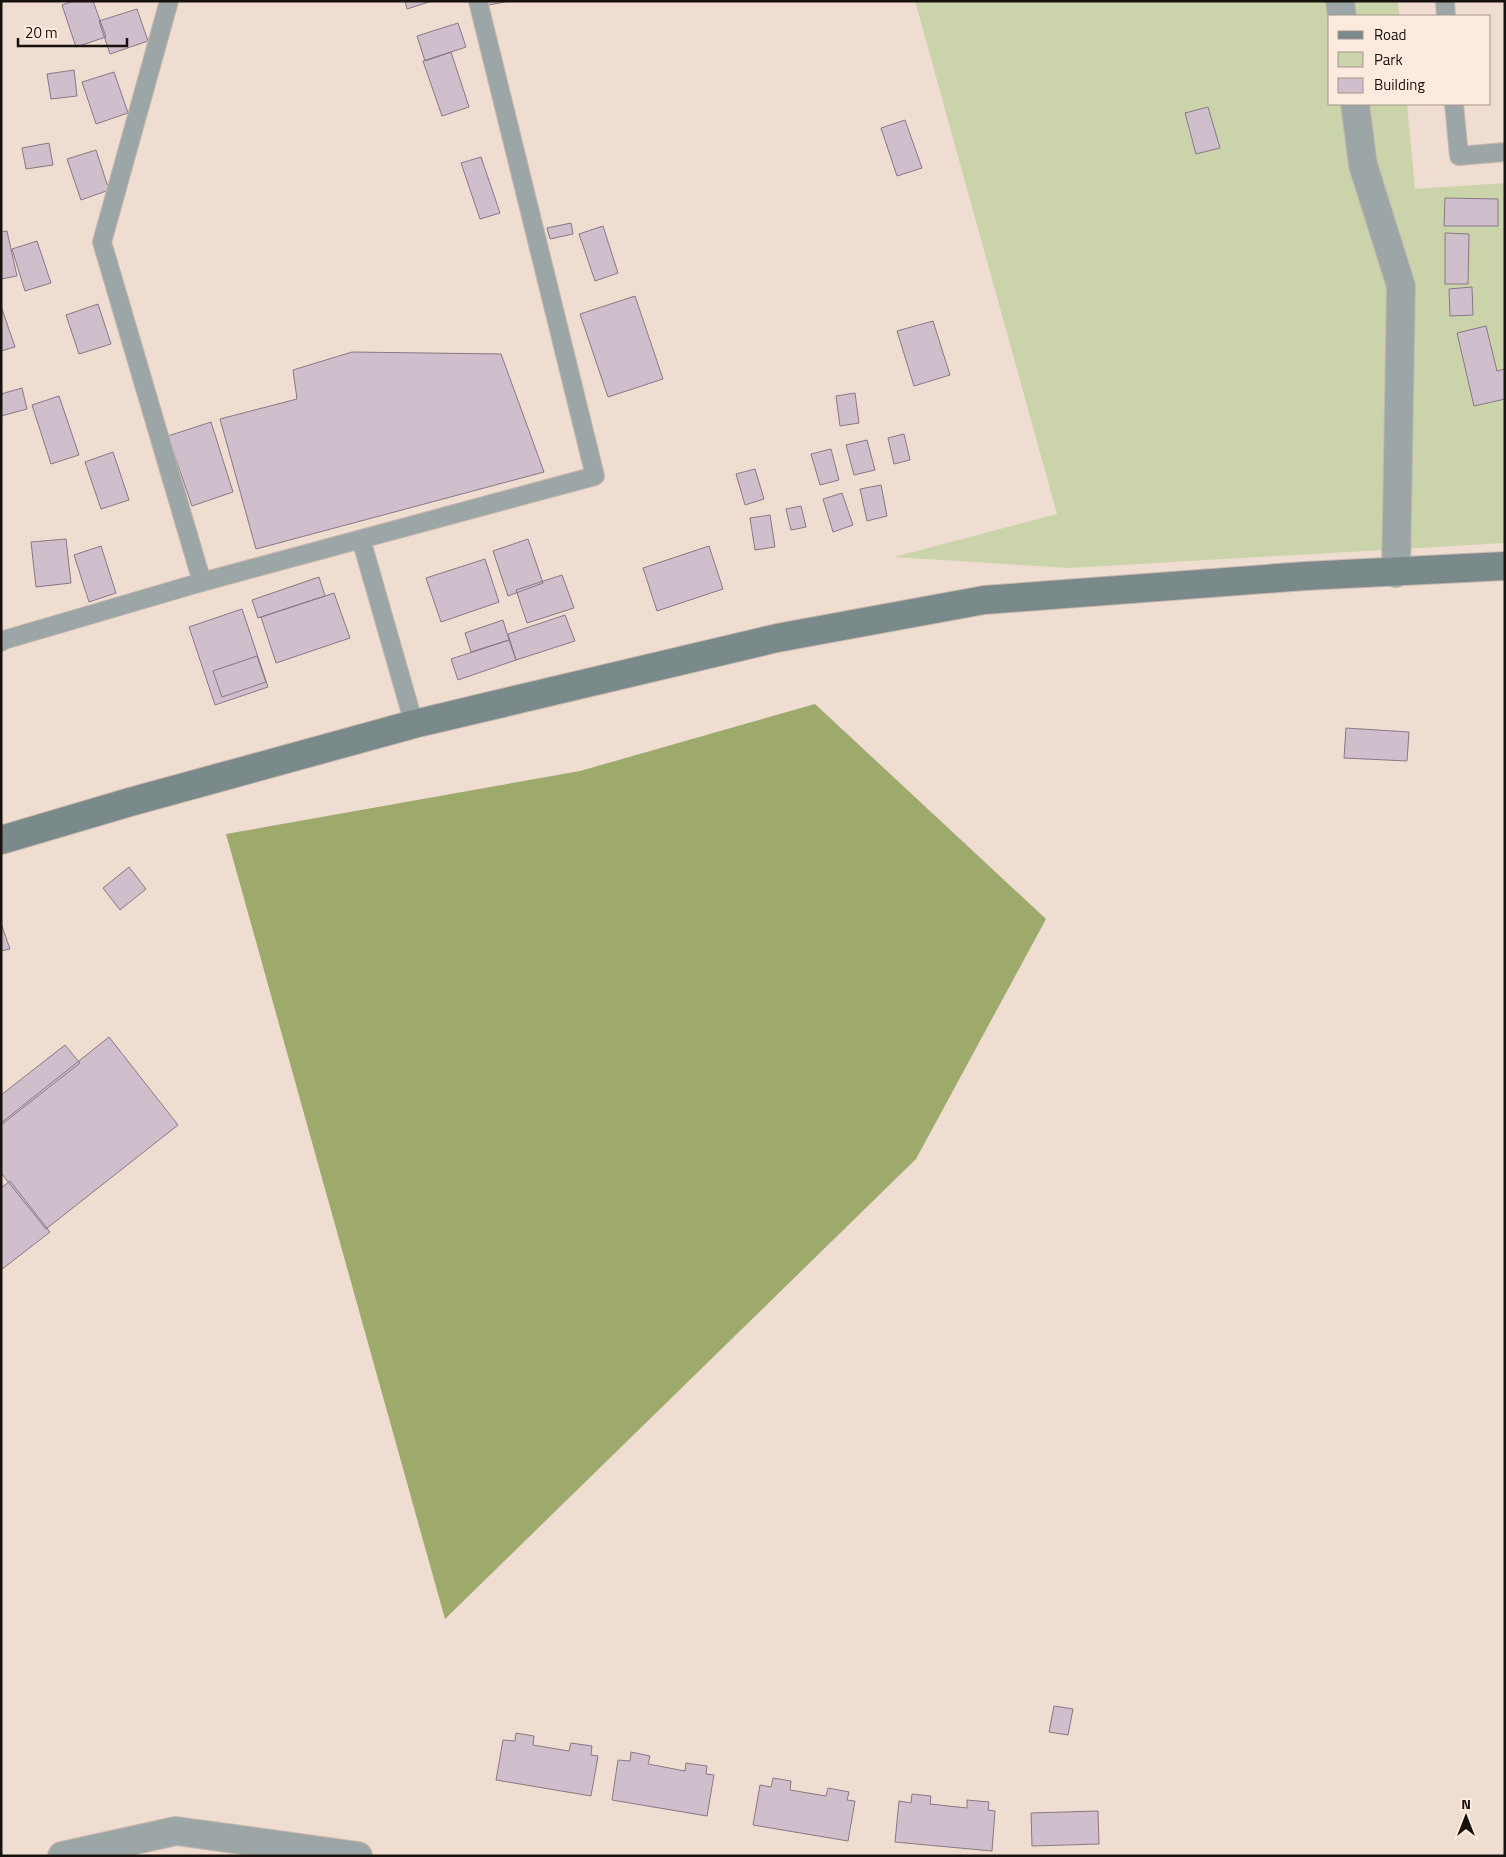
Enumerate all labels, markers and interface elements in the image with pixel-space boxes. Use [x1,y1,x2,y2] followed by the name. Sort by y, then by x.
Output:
[18,15,126,47] scale bar
[1328,15,1491,105] legend
[25,21,58,44] text: 20 m
[1374,23,1406,46] text: Road
[1374,48,1403,71] text: Park
[1374,73,1425,96] text: Building
[1441,1792,1491,1842] north arrow
[1461,1793,1471,1814] text: N

